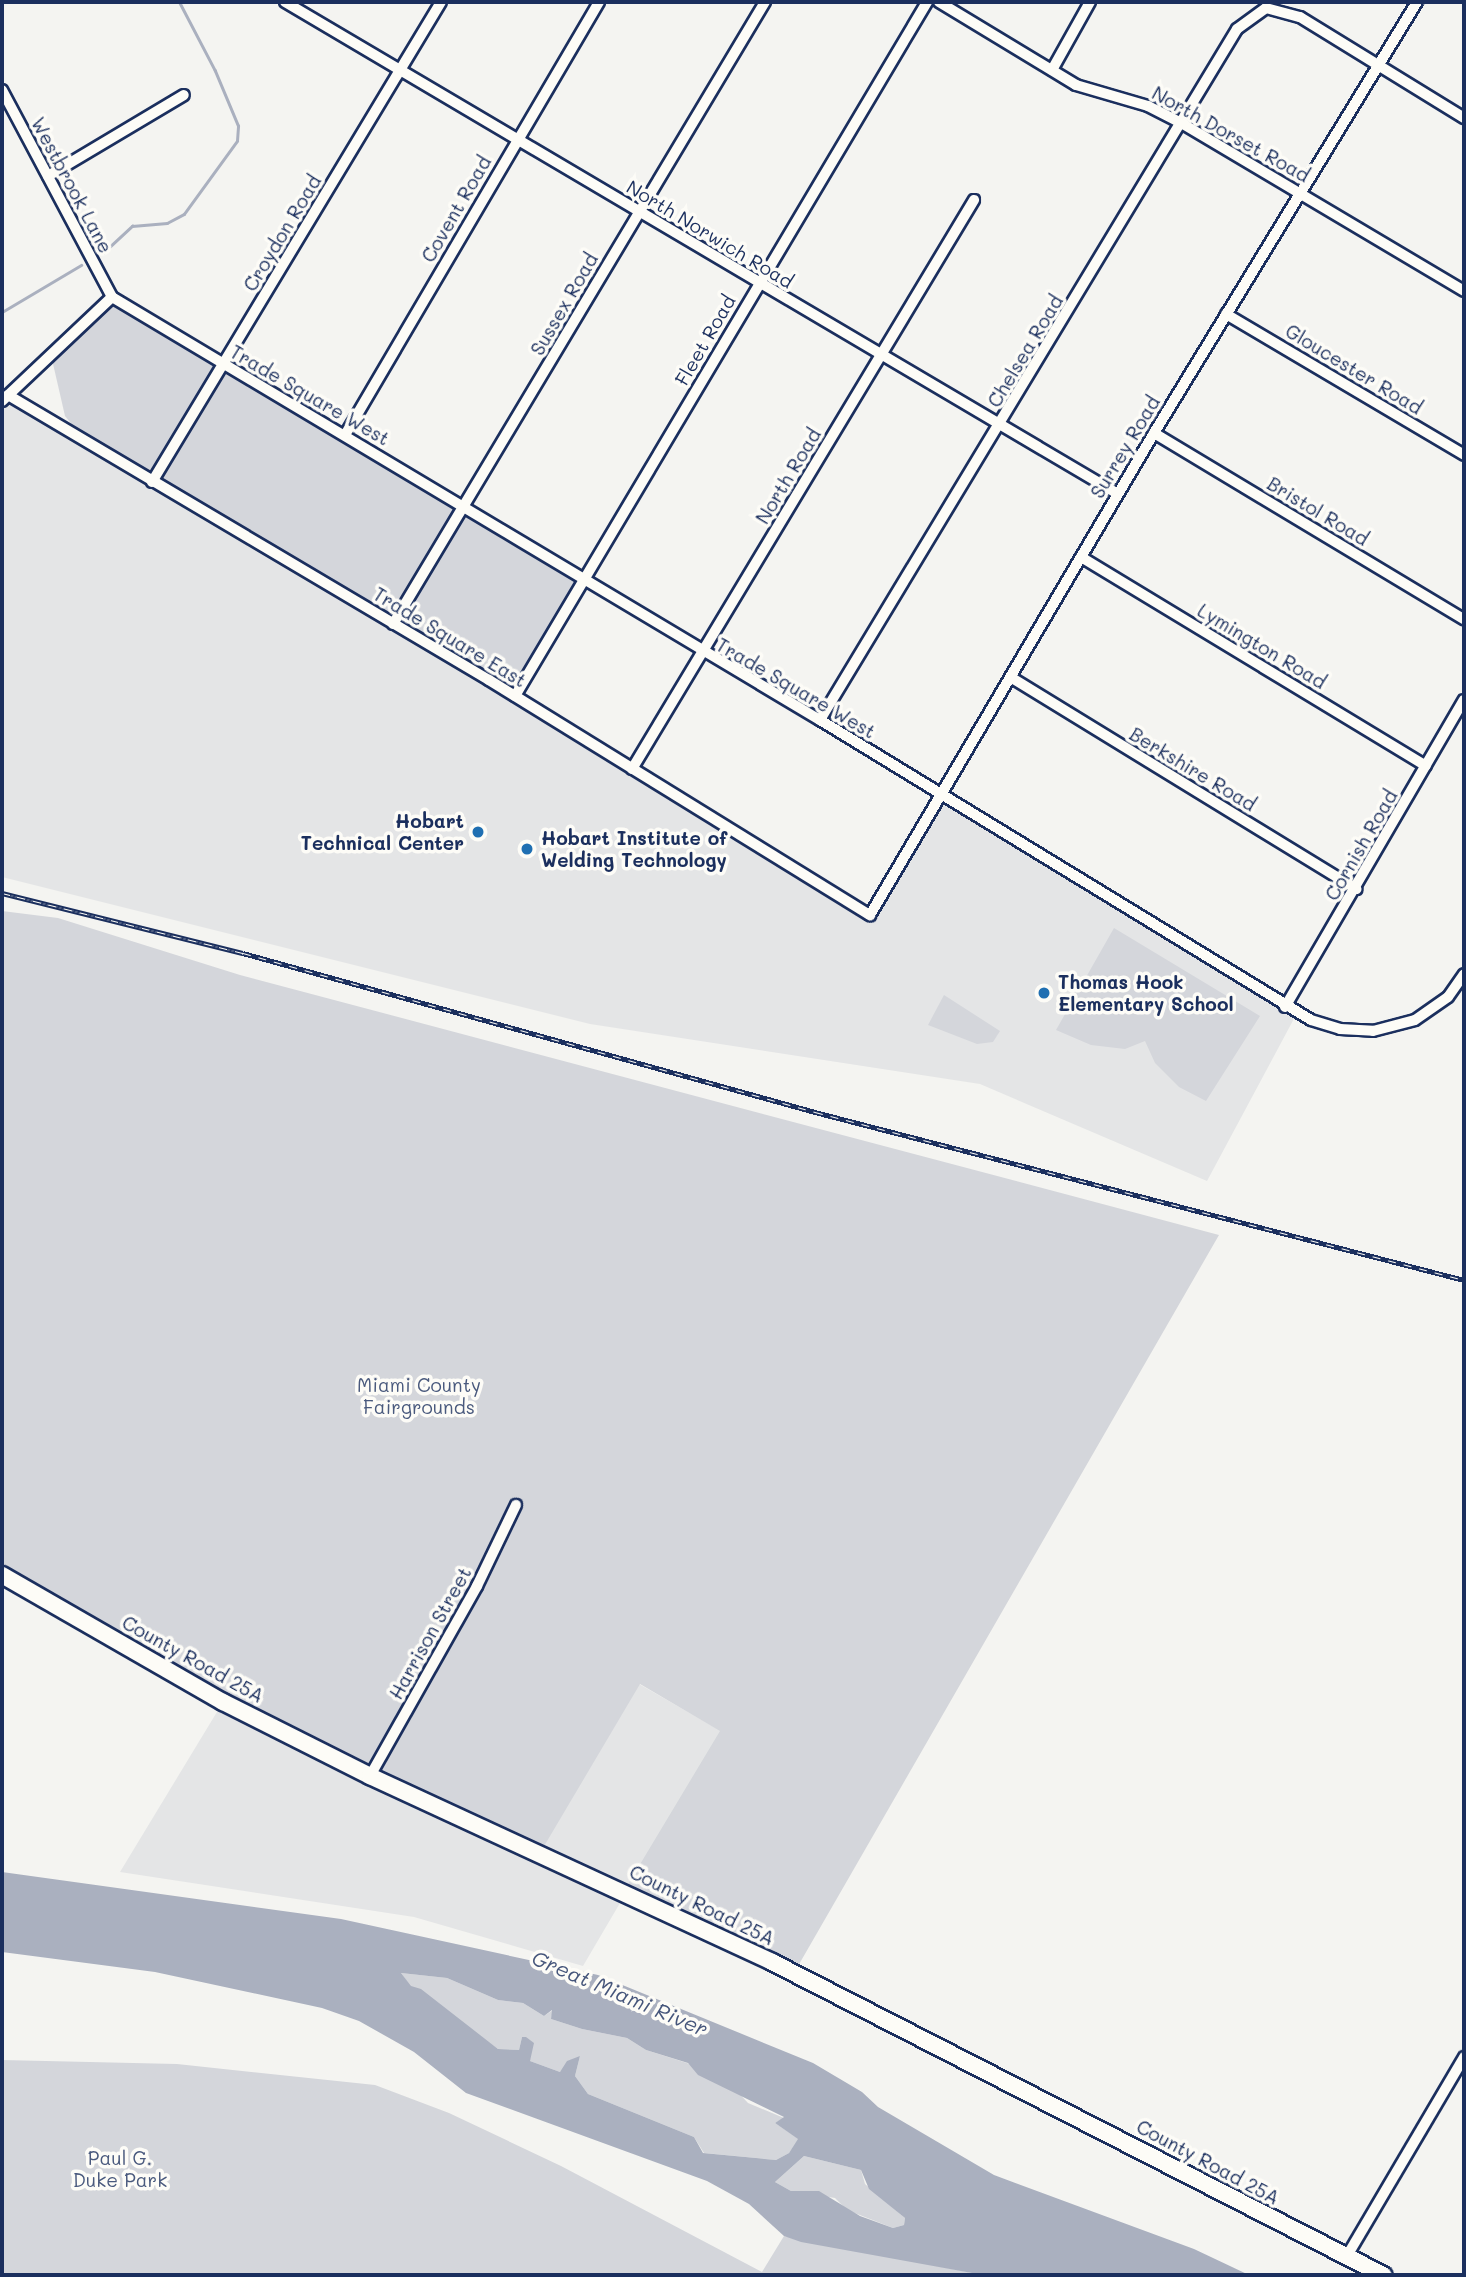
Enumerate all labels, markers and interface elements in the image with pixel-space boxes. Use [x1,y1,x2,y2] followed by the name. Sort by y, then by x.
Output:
[1148,81,1314,187] street label: North Dorset Road
[27,113,117,257] street label: Westbrook Lane
[416,152,496,266] street label: Covent Road
[238,171,326,295] street label: Croydon Road
[622,175,798,293] street label: North Norwich Road
[526,249,602,359] street label: Sussex Road
[670,291,740,389] street label: Fleet Road
[983,291,1067,411] street label: Chelsea Road
[1281,319,1427,419] street label: Gloucester Road
[226,340,394,450] street label: Trade Square West
[1086,392,1164,502] street label: Surrey Road
[751,424,825,528] street label: North Road
[1263,472,1373,550] street label: Bristol Road
[369,582,531,692] street label: Trade Square East
[1194,599,1330,693] street label: Lymington Road
[712,633,880,743] street label: Trade Square West
[1126,722,1260,816] street label: Berkshire Road
[1320,786,1402,904] street label: Cornish Road
[301,810,464,854] place label: Hobart Technical Center
[470,824,486,840] marker: Hobart Technical Center
[541,827,727,871] place label: Hobart Institute of Welding Technology
[519,841,535,857] marker: Hobart Institute of Welding Technology
[1058,971,1234,1015] place label: Thomas Hook Elementary School
[1036,985,1052,1001] marker: Thomas Hook Elementary School
[357,1374,481,1418] park label: Miami County Fairgrounds
[384,1563,476,1703] street label: Harrison Street
[118,1611,268,1707] street label: County Road 25A
[626,1860,778,1950] street label: County Road 25A
[528,1945,712,2041] water label: Great Miami River
[1133,2115,1283,2209] street label: County Road 25A
[73,2147,167,2191] park label: Paul G. Duke Park

